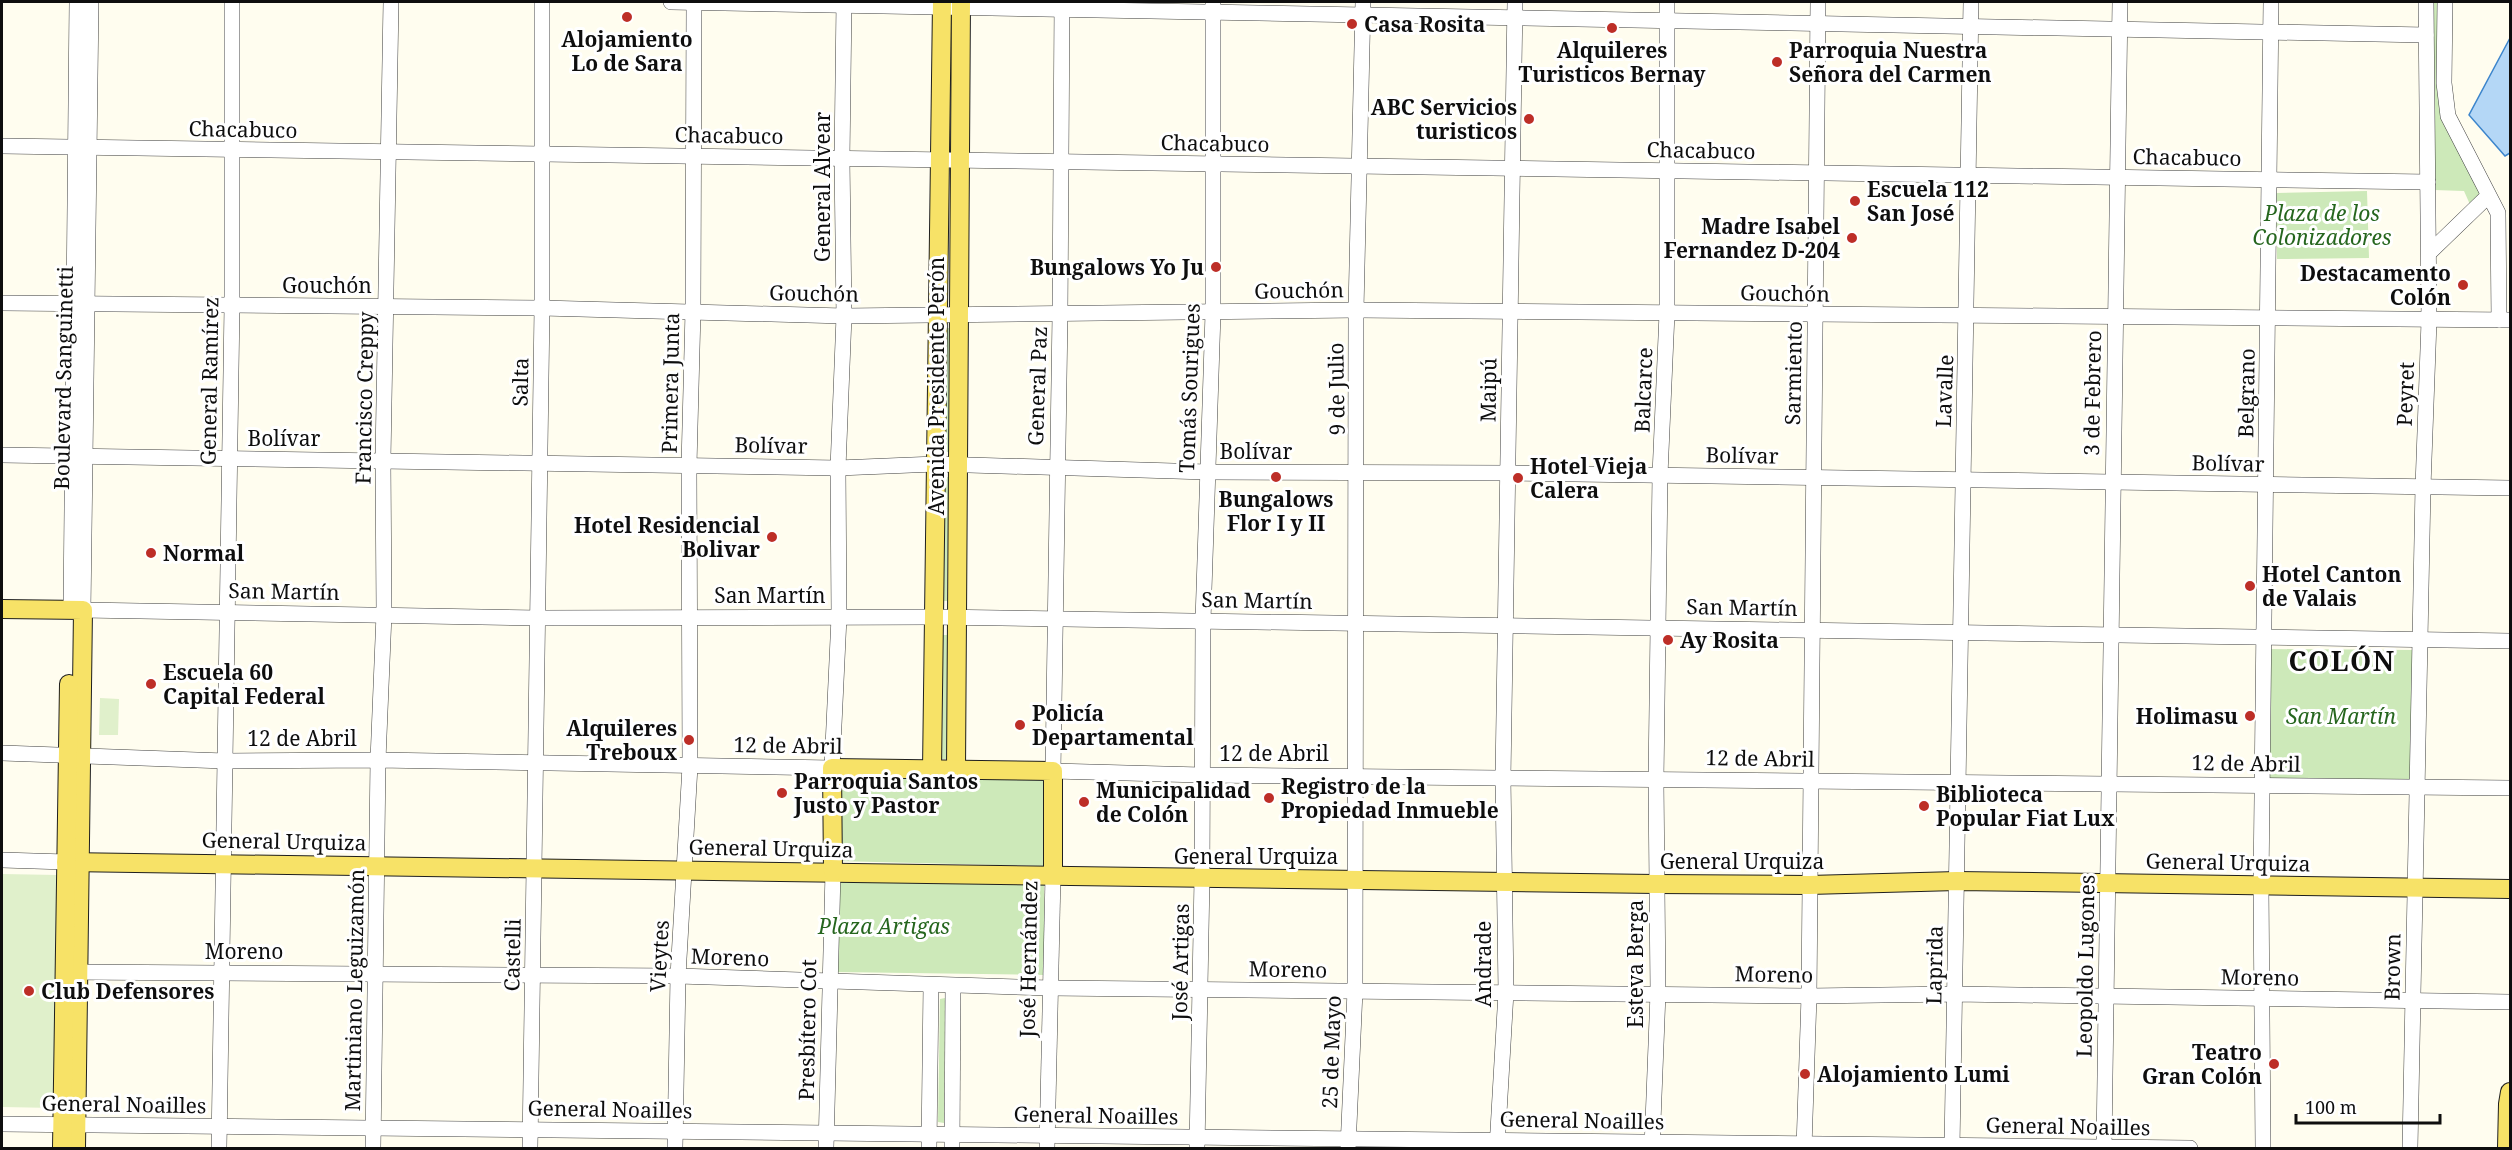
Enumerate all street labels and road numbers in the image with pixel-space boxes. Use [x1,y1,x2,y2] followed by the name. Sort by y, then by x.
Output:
[808,112,836,262] street label: General Alvear
[188,114,298,144] street label: Chacabuco
[674,120,784,150] street label: Chacabuco
[1160,128,1270,158] street label: Chacabuco
[1646,135,1756,165] street label: Chacabuco
[2132,142,2242,172] street label: Chacabuco
[922,257,950,515] street label: Avenida Presidente Perón
[47,266,79,490] street label: Boulevard Sanguinetti
[282,271,372,299] street label: Gouchón
[1254,275,1344,305] street label: Gouchón
[769,278,859,308] street label: Gouchón
[1740,278,1830,308] street label: Gouchón
[194,297,224,465] street label: General Ramírez
[1172,303,1206,473] street label: Tomás Sourigues
[348,311,380,485] street label: Francisco Creppy
[655,312,685,454] street label: Primera Junta
[1778,321,1808,425] street label: Sarmiento
[1021,326,1053,446] street label: General Paz
[2077,330,2107,456] street label: 3 de Febrero
[1321,342,1351,436] street label: 9 de Julio
[1628,347,1658,433] street label: Balcarce
[2231,348,2261,438] street label: Belgrano
[1929,354,1959,428] street label: Lavalle
[506,357,534,407] street label: Salta
[1473,358,1503,422] street label: Maipú
[2390,361,2420,427] street label: Peyret
[248,424,321,452] street label: Bolívar
[734,430,808,460] street label: Bolívar
[1220,437,1293,465] street label: Bolívar
[1705,440,1779,470] street label: Bolívar
[2191,448,2265,478] street label: Bolívar
[228,576,340,606] street label: San Martín
[714,581,826,609] street label: San Martín
[1201,585,1313,615] street label: San Martín
[1686,592,1798,622] street label: San Martín
[247,724,357,752] street label: 12 de Abril
[733,730,843,760] street label: 12 de Abril
[1219,739,1329,767] street label: 12 de Abril
[1705,743,1815,773] street label: 12 de Abril
[2191,748,2301,778] street label: 12 de Abril
[201,826,367,856] street label: General Urquiza
[688,833,854,863] street label: General Urquiza
[1174,842,1338,870] street label: General Urquiza
[1660,847,1824,875] street label: General Urquiza
[2145,847,2311,877] street label: General Urquiza
[338,869,370,1111] street label: Martiniano Leguizamón
[2069,875,2101,1057] street label: Leopoldo Lugones
[1013,880,1043,1039] street label: José Hernández
[1621,900,1649,1028] street label: Esteva Berga
[1165,903,1195,1022] street label: José Artigas
[497,918,527,992] street label: Castelli
[643,919,675,993] street label: Vieytes
[1469,921,1497,1007] street label: Andrade
[1919,925,1949,1005] street label: Laprida
[2377,933,2407,1001] street label: Brown
[205,937,283,965] street label: Moreno
[690,942,770,972] street label: Moreno
[1248,954,1328,984] street label: Moreno
[792,959,822,1101] street label: Presbítero Cot
[1734,959,1814,989] street label: Moreno
[2220,962,2300,992] street label: Moreno
[1315,995,1347,1109] street label: 25 de Mayo
[41,1089,207,1119] street label: General Noailles
[527,1094,693,1124] street label: General Noailles
[1013,1100,1179,1130] street label: General Noailles
[1499,1105,1665,1135] street label: General Noailles
[1985,1111,2151,1141] street label: General Noailles

